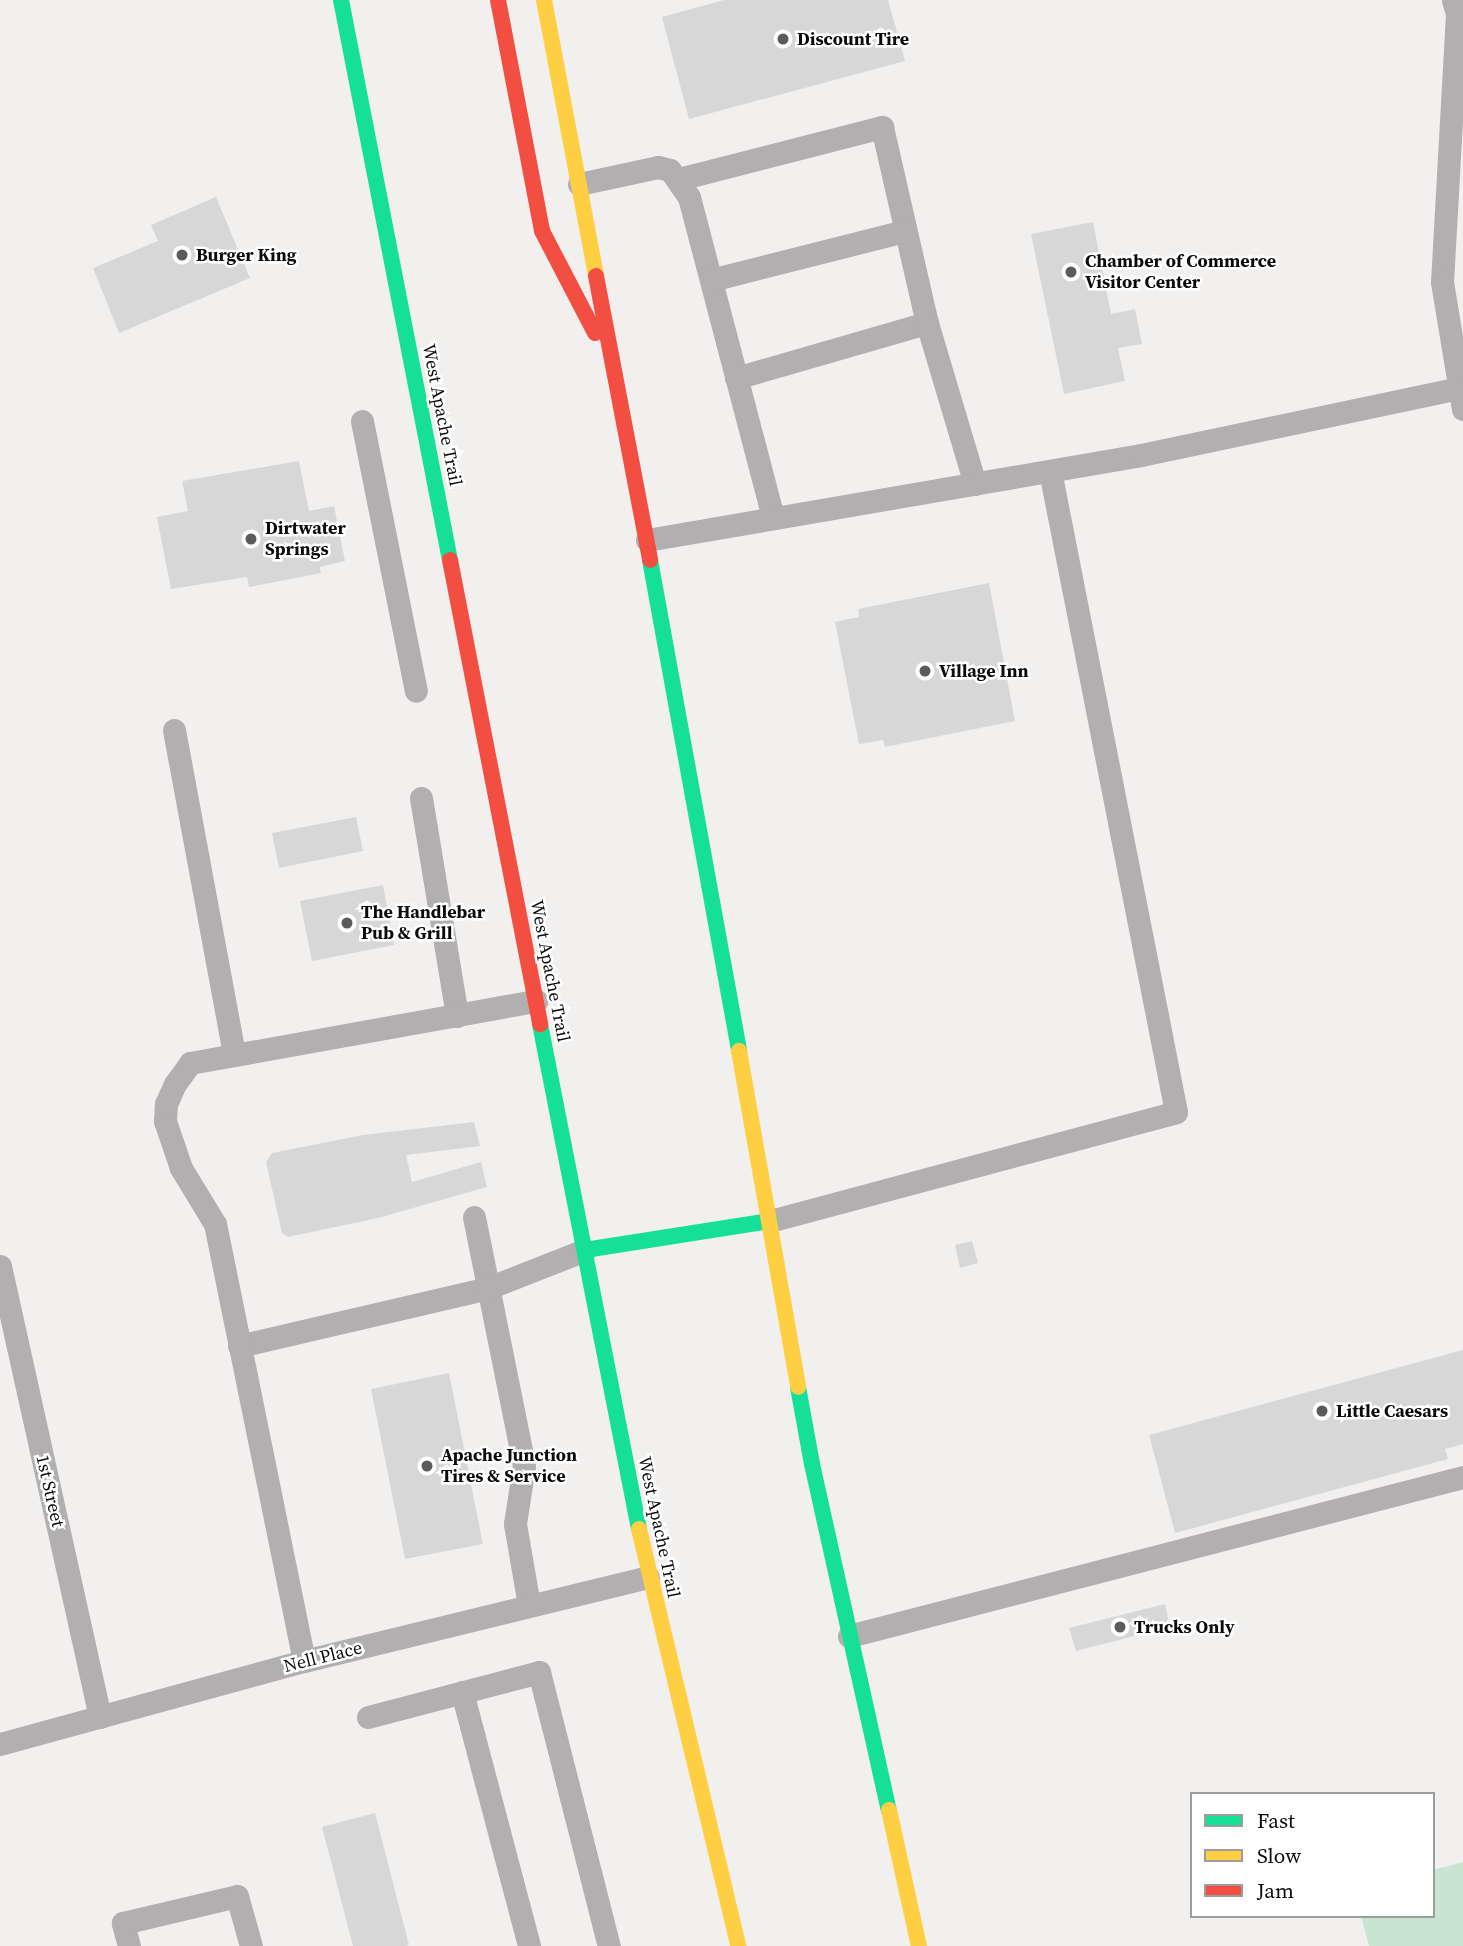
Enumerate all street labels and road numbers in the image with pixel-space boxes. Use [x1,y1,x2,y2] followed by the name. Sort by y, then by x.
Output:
[418,342,466,488] street label: West Apache Trail
[526,898,574,1044] street label: West Apache Trail
[31,1453,69,1529] street label: 1st Street
[633,1454,685,1600] street label: West Apache Trail
[282,1637,364,1677] street label: Nell Place

